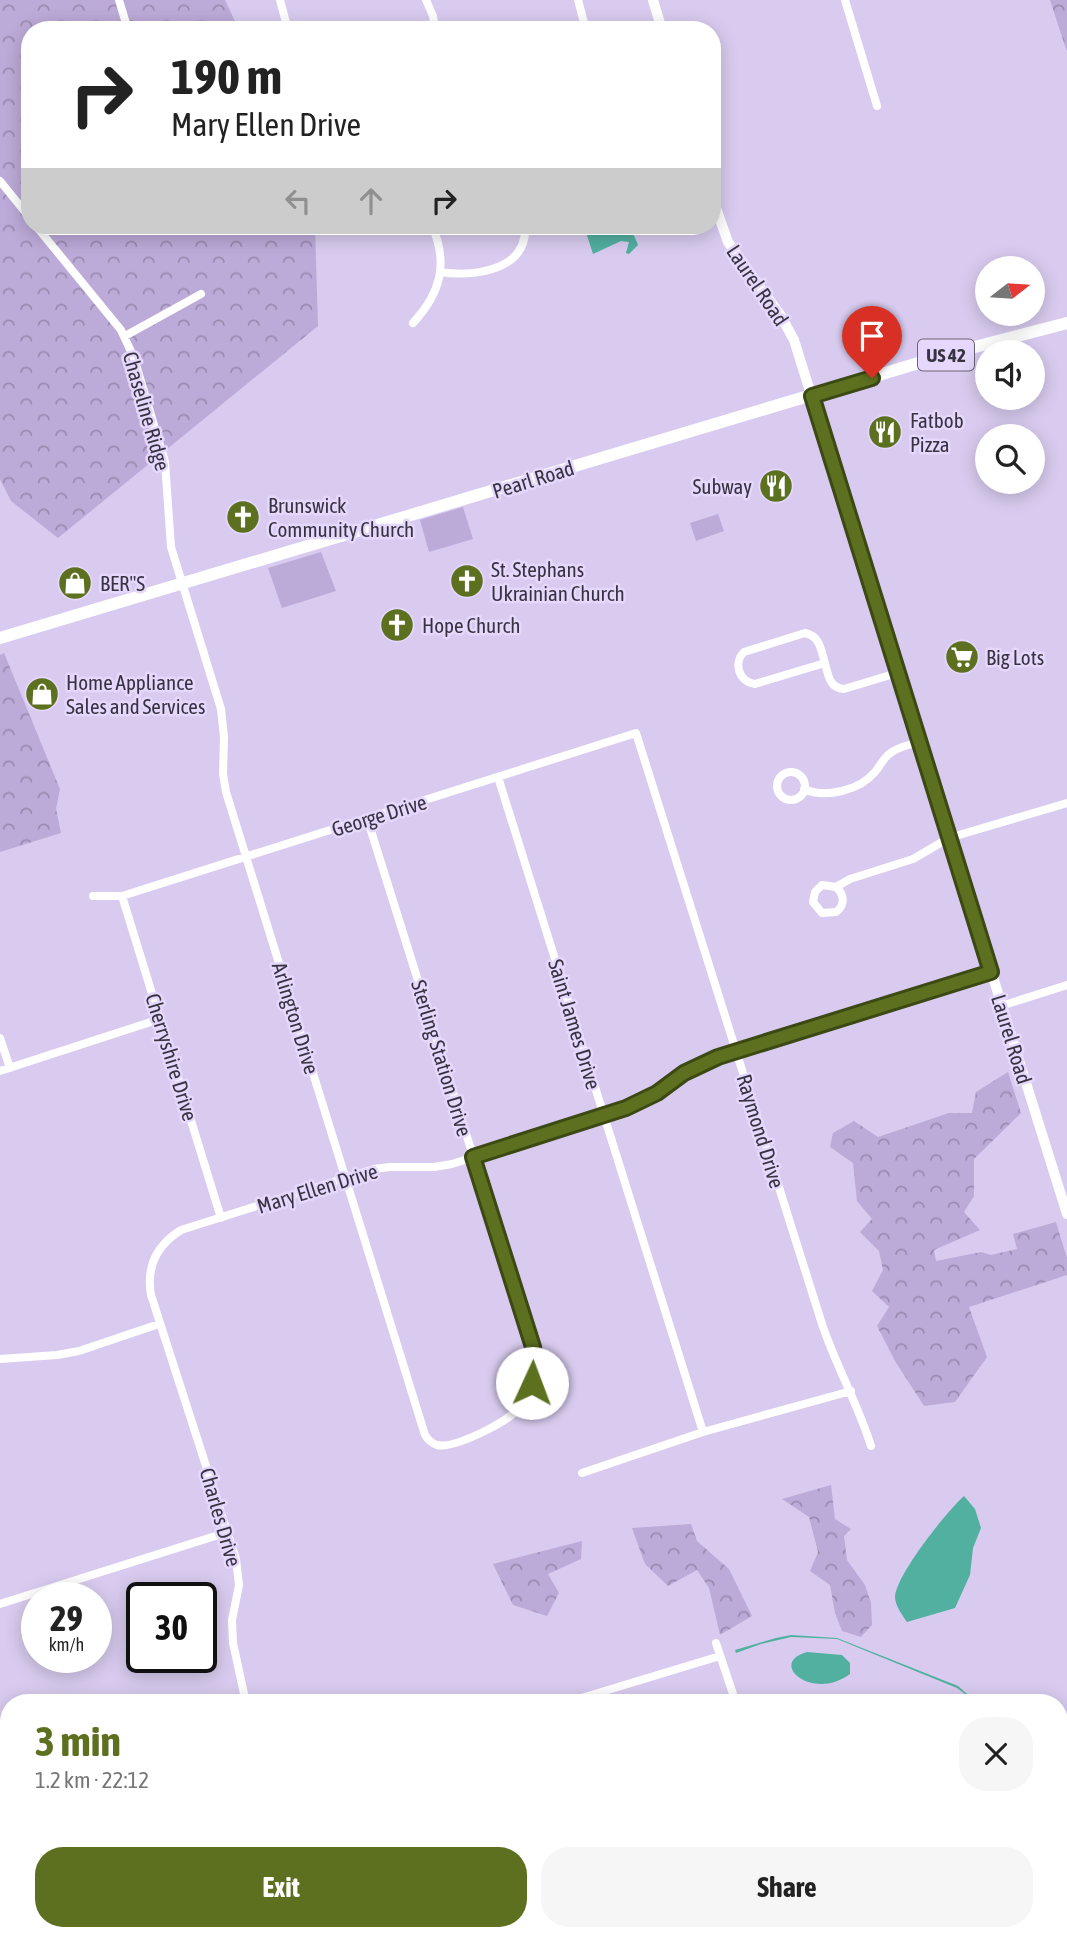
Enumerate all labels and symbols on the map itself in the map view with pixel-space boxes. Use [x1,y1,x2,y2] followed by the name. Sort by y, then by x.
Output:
[722,240,794,330] street label: Laurel Road
[975,256,1045,326] north arrow
[842,306,902,378] pin
[918,340,974,370] road number: US 42
[119,349,175,473] street label: Chaseline Ridge
[910,408,964,456] place label: Fatbob Pizza
[866,413,904,451] restaurant icon: Fatbob Pizza
[489,455,577,503] street label: Pearl Road
[757,467,795,505] restaurant icon: Subway
[693,474,752,498] place label: Subway
[268,493,414,541] place label: Brunswick Community Church
[224,498,262,536] church icon: Brunswick Community Church
[491,557,625,605] place label: St. Stephans Ukrainian Church
[448,562,486,600] church icon: St. Stephans Ukrainian Church
[56,564,94,602] shop icon: BER"S
[100,571,145,595] place label: BER"S
[378,606,416,644] church icon: Hope Church
[422,613,520,637] place label: Hope Church
[943,638,981,676] supermarket icon: Big Lots
[986,645,1044,669] place label: Big Lots
[66,670,205,718] place label: Home Appliance Sales and Services
[23,675,61,713] shop icon: Home Appliance Sales and Services
[329,789,429,841] street label: George Drive
[544,956,606,1092] street label: Saint James Drive
[268,959,324,1077] street label: Arlington Drive
[407,977,477,1139] street label: Sterling Station Drive
[141,990,203,1124] street label: Cherryshire Drive
[987,991,1037,1087] street label: Laurel Road
[732,1071,790,1191] street label: Raymond Drive
[254,1158,380,1218] street label: Mary Ellen Drive
[495,1346,569,1420] position arrow
[195,1465,247,1569] street label: Charles Drive
[126,1582,217,1673] speed limit sign: 30

